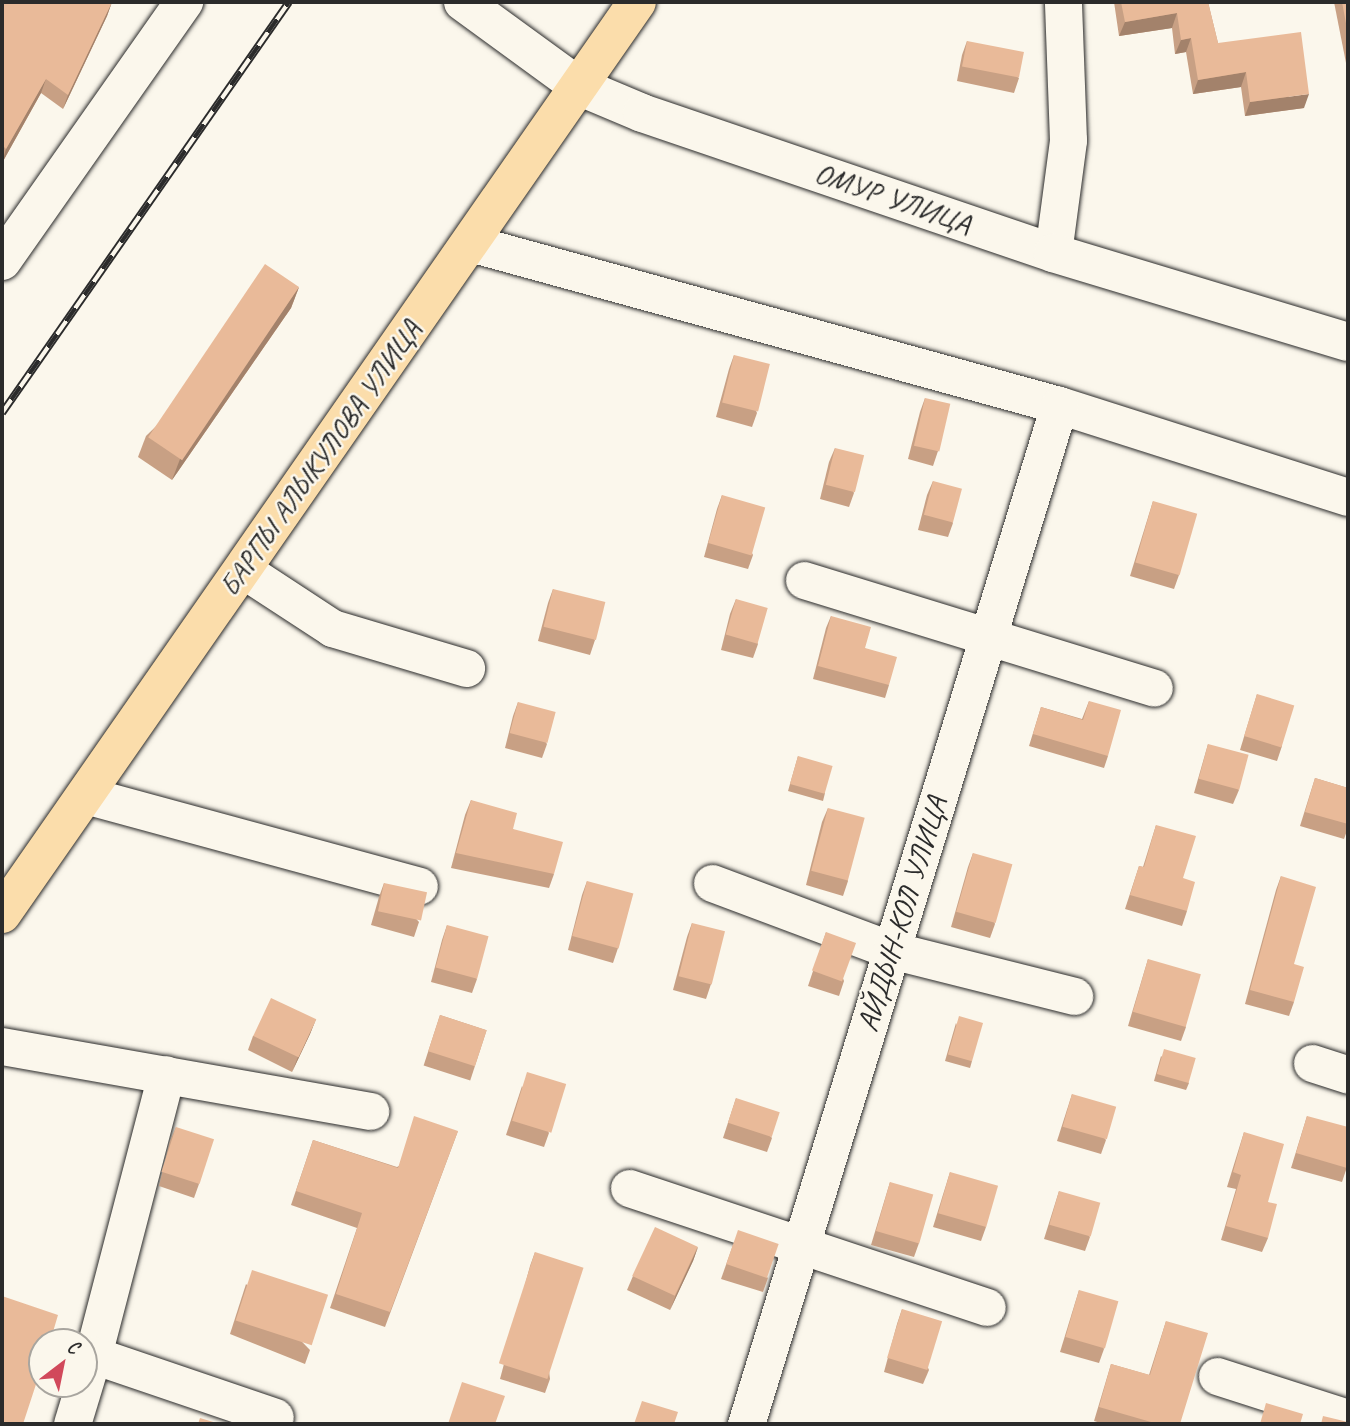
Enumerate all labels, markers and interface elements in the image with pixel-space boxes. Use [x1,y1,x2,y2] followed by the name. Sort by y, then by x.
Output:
[811,155,975,241] street label: ОМУР УЛИЦА
[211,313,429,603] street label: БАРПЫ АЛЫКУЛОВА УЛИЦА
[849,793,955,1035] street label: АЙДЫН-КОЛ УЛИЦА
[28,1328,98,1398] north arrow
[63,1334,83,1360] text: С

